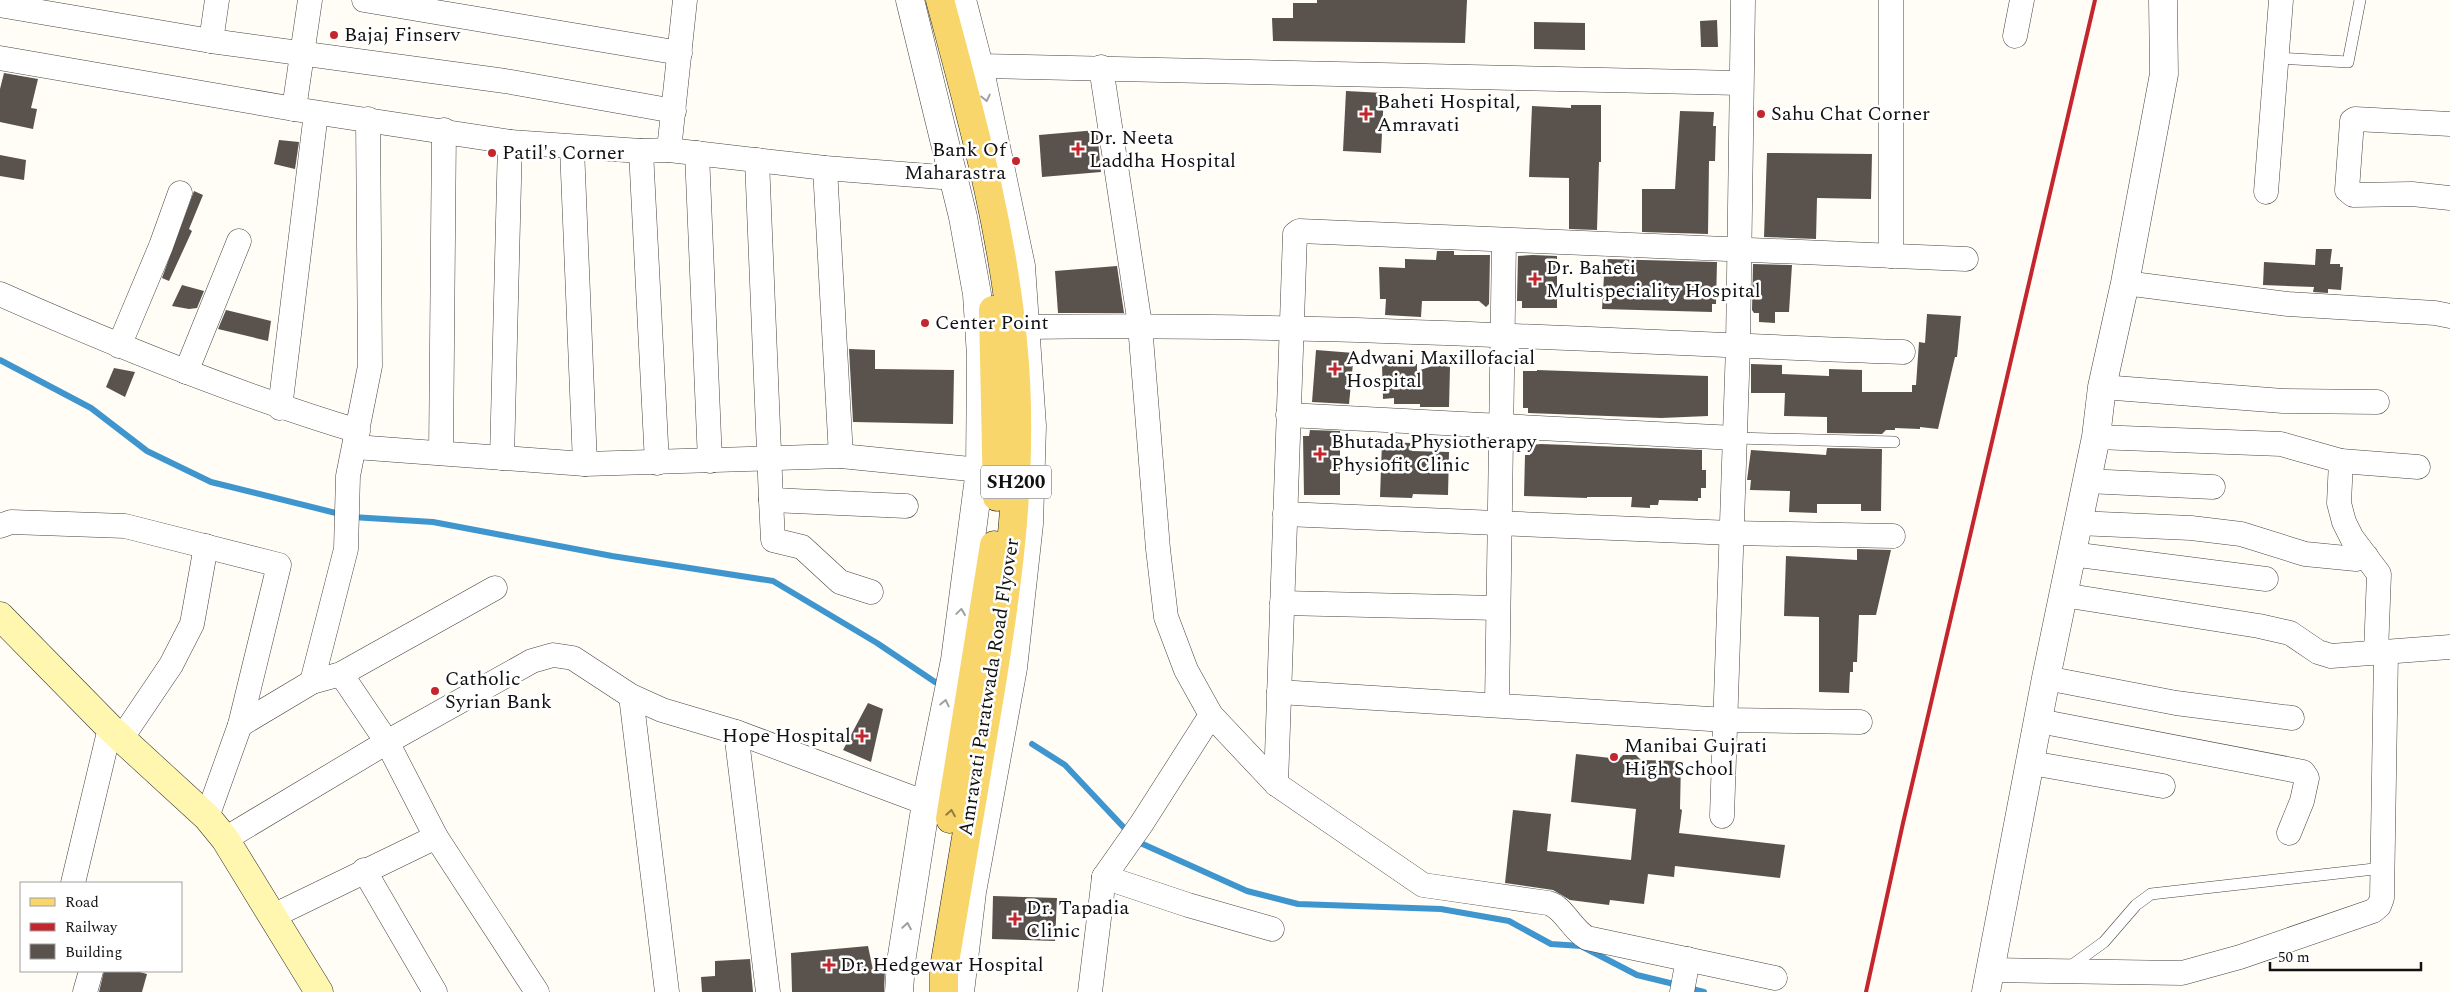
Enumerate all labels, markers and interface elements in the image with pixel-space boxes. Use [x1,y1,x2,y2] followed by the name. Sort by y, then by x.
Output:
[344,20,462,50] place label: Bajaj Finserv
[328,29,340,41] marker: Bajaj Finserv
[1377,87,1520,140] place label: Baheti Hospital, Amravati
[980,94,991,103] one-way arrow
[1771,99,1930,129] place label: Sahu Chat Corner
[1359,107,1373,121] marker: Baheti Hospital, Amravati
[1755,108,1767,120] marker: Sahu Chat Corner
[1089,123,1236,176] place label: Dr. Neeta Laddha Hospital
[904,135,1008,188] place label: Bank Of Maharastra
[502,138,625,168] place label: Patil's Corner
[1071,142,1085,156] marker: Dr. Neeta Laddha Hospital
[486,147,498,159] marker: Patil's Corner
[1010,155,1022,167] marker: Bank Of Maharastra
[1546,253,1761,306] place label: Dr. Baheti Multispeciality Hospital
[1528,272,1542,286] marker: Dr. Baheti Multispeciality Hospital
[935,308,1049,338] place label: Center Point
[919,317,931,329] marker: Center Point
[1346,343,1535,396] place label: Adwani Maxillofacial Hospital
[1328,362,1342,376] marker: Adwani Maxillofacial Hospital
[1331,427,1538,480] place label: Bhutada Physiotherapy Physiofit Clinic
[1313,447,1327,461] marker: Bhutada Physiotherapy Physiofit Clinic
[981,466,1051,498] road number: SH200
[951,536,1027,838] street label: Amravati Paratwada Road Flyover
[955,607,966,615] one-way arrow
[445,664,552,717] place label: Catholic Syrian Bank
[429,685,441,697] marker: Catholic Syrian Bank
[940,698,950,707] one-way arrow
[722,721,851,751] place label: Hope Hospital
[855,729,869,743] marker: Hope Hospital
[1624,731,1767,784] place label: Manibai Gujrati High School
[1608,751,1620,763] marker: Manibai Gujrati High School
[946,808,956,817] one-way arrow
[20,882,182,972] legend
[65,891,99,914] text: Road
[1026,893,1130,946] place label: Dr. Tapadia Clinic
[1008,912,1022,926] marker: Dr. Tapadia Clinic
[65,916,118,939] text: Railway
[901,922,911,931] one-way arrow
[2270,940,2421,972] scale bar
[65,941,122,964] text: Building
[2278,946,2310,969] text: 50 m
[840,950,1044,980] place label: Dr. Hedgewar Hospital
[822,958,836,972] marker: Dr. Hedgewar Hospital

